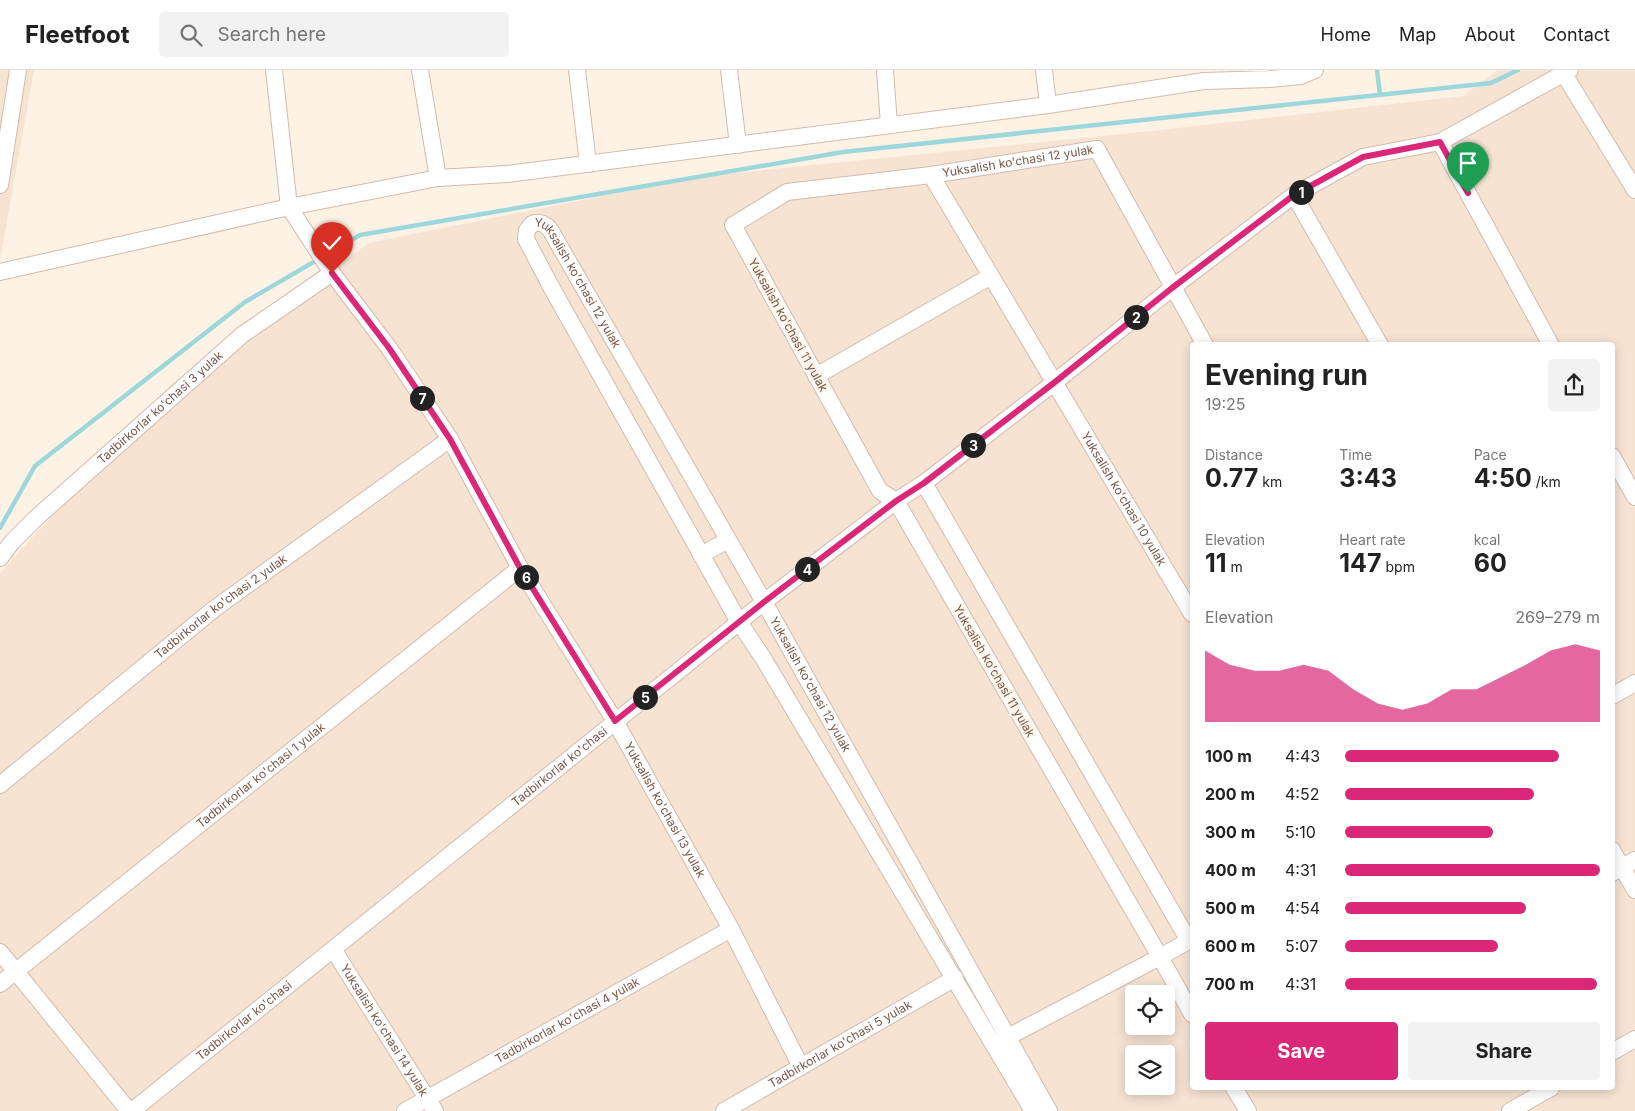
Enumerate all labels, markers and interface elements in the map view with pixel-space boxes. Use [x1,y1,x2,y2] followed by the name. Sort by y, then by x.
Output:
[159,12,509,57] search box
[25,20,129,49] text: Fleetfoot
[177,21,205,49] icon: search
[217,23,326,46] text: Search here
[1321,24,1371,45] text: Home
[1399,24,1436,45] text: Map
[1464,24,1515,45] text: About
[1543,24,1610,45] text: Contact
[941,142,1095,180] street label: Yuksalish ko'chasi 12 yulak
[1447,142,1489,193] pin
[1454,149,1482,177] icon: arrive
[1288,180,1314,204] pin: 1
[1298,184,1305,201] text: 1
[534,215,625,351] street label: Yuksalish ko'chasi 12 yulak
[311,222,353,273] pin
[318,229,346,257] icon: check
[745,255,832,394] street label: Yuksalish ko'chasi 11 yulak
[1124,304,1148,330] pin: 2
[1132,309,1141,326] text: 2
[94,347,226,467] street label: Tadbirkorlar ko'chasi 3 yulak
[1205,358,1368,392] text: Evening run
[1548,359,1600,411] button: share
[410,386,434,410] pin: 7
[418,390,427,407] text: 7
[1205,394,1246,414] text: 19:25
[1078,429,1170,569] street label: Yuksalish ko'chasi 10 yulak
[960,432,986,458] pin: 3
[969,437,978,454] text: 3
[1205,446,1263,463] text: Distance
[1339,446,1372,463] text: Time
[1474,446,1507,463] text: Pace
[1205,463,1258,493] text: 0.77
[1339,463,1397,493] text: 3:43
[1474,463,1532,493] text: 4:50
[1258,473,1282,490] text: km
[1532,473,1561,490] text: /km
[1205,531,1265,548] text: Elevation
[1339,531,1406,548] text: Heart rate
[1474,531,1500,548] text: kcal
[1205,548,1227,578] text: 11
[1339,548,1382,578] text: 147
[1474,548,1507,578] text: 60
[151,551,290,662] street label: Tadbirkorlar ko'chasi 2 yulak
[794,556,820,582] pin: 4
[1227,558,1243,575] text: m
[1382,558,1415,575] text: bpm
[803,561,812,578] text: 4
[514,564,538,590] pin: 6
[522,569,531,586] text: 6
[950,602,1039,740] street label: Yuksalish ko'chasi 11 yulak
[1205,607,1274,627] text: Elevation
[1515,607,1600,627] text: 269–279 m
[767,614,855,755] street label: Yuksalish ko'chasi 12 yulak
[632,684,658,710] pin: 5
[641,689,650,706] text: 5
[193,719,328,831] street label: Tadbirkorlar ko'chasi 1 yulak
[508,723,610,809] street label: Tadbirkorlar ko'chasi
[621,739,709,880] street label: Yuksalish ko'chasi 13 yulak
[1205,746,1252,766] text: 100 m
[1285,746,1320,766] text: 4:43
[1205,784,1255,804] text: 200 m
[1285,784,1319,804] text: 4:52
[1205,822,1255,842] text: 300 m
[1285,822,1316,842] text: 5:10
[1205,860,1256,880] text: 400 m
[1285,860,1316,880] text: 4:31
[1205,898,1255,918] text: 500 m
[1285,898,1320,918] text: 4:54
[1205,936,1255,956] text: 600 m
[1285,936,1318,956] text: 5:07
[337,961,432,1099] street label: Yuksalish ko'chasi 14 yulak
[492,973,642,1066] street label: Tadbirkorlar ko'chasi 4 yulak
[1205,974,1254,994] text: 700 m
[1285,974,1316,994] text: 4:31
[193,977,295,1063] street label: Tadbirkorlar ko'chasi
[1125,985,1175,1095] map controls
[1125,985,1175,1035] button: locate
[766,996,914,1091] street label: Tadbirkorlar ko'chasi 5 yulak
[1205,1022,1398,1080] button: Save
[1408,1022,1600,1080] button: Share
[1125,1045,1175,1095] button: layers

